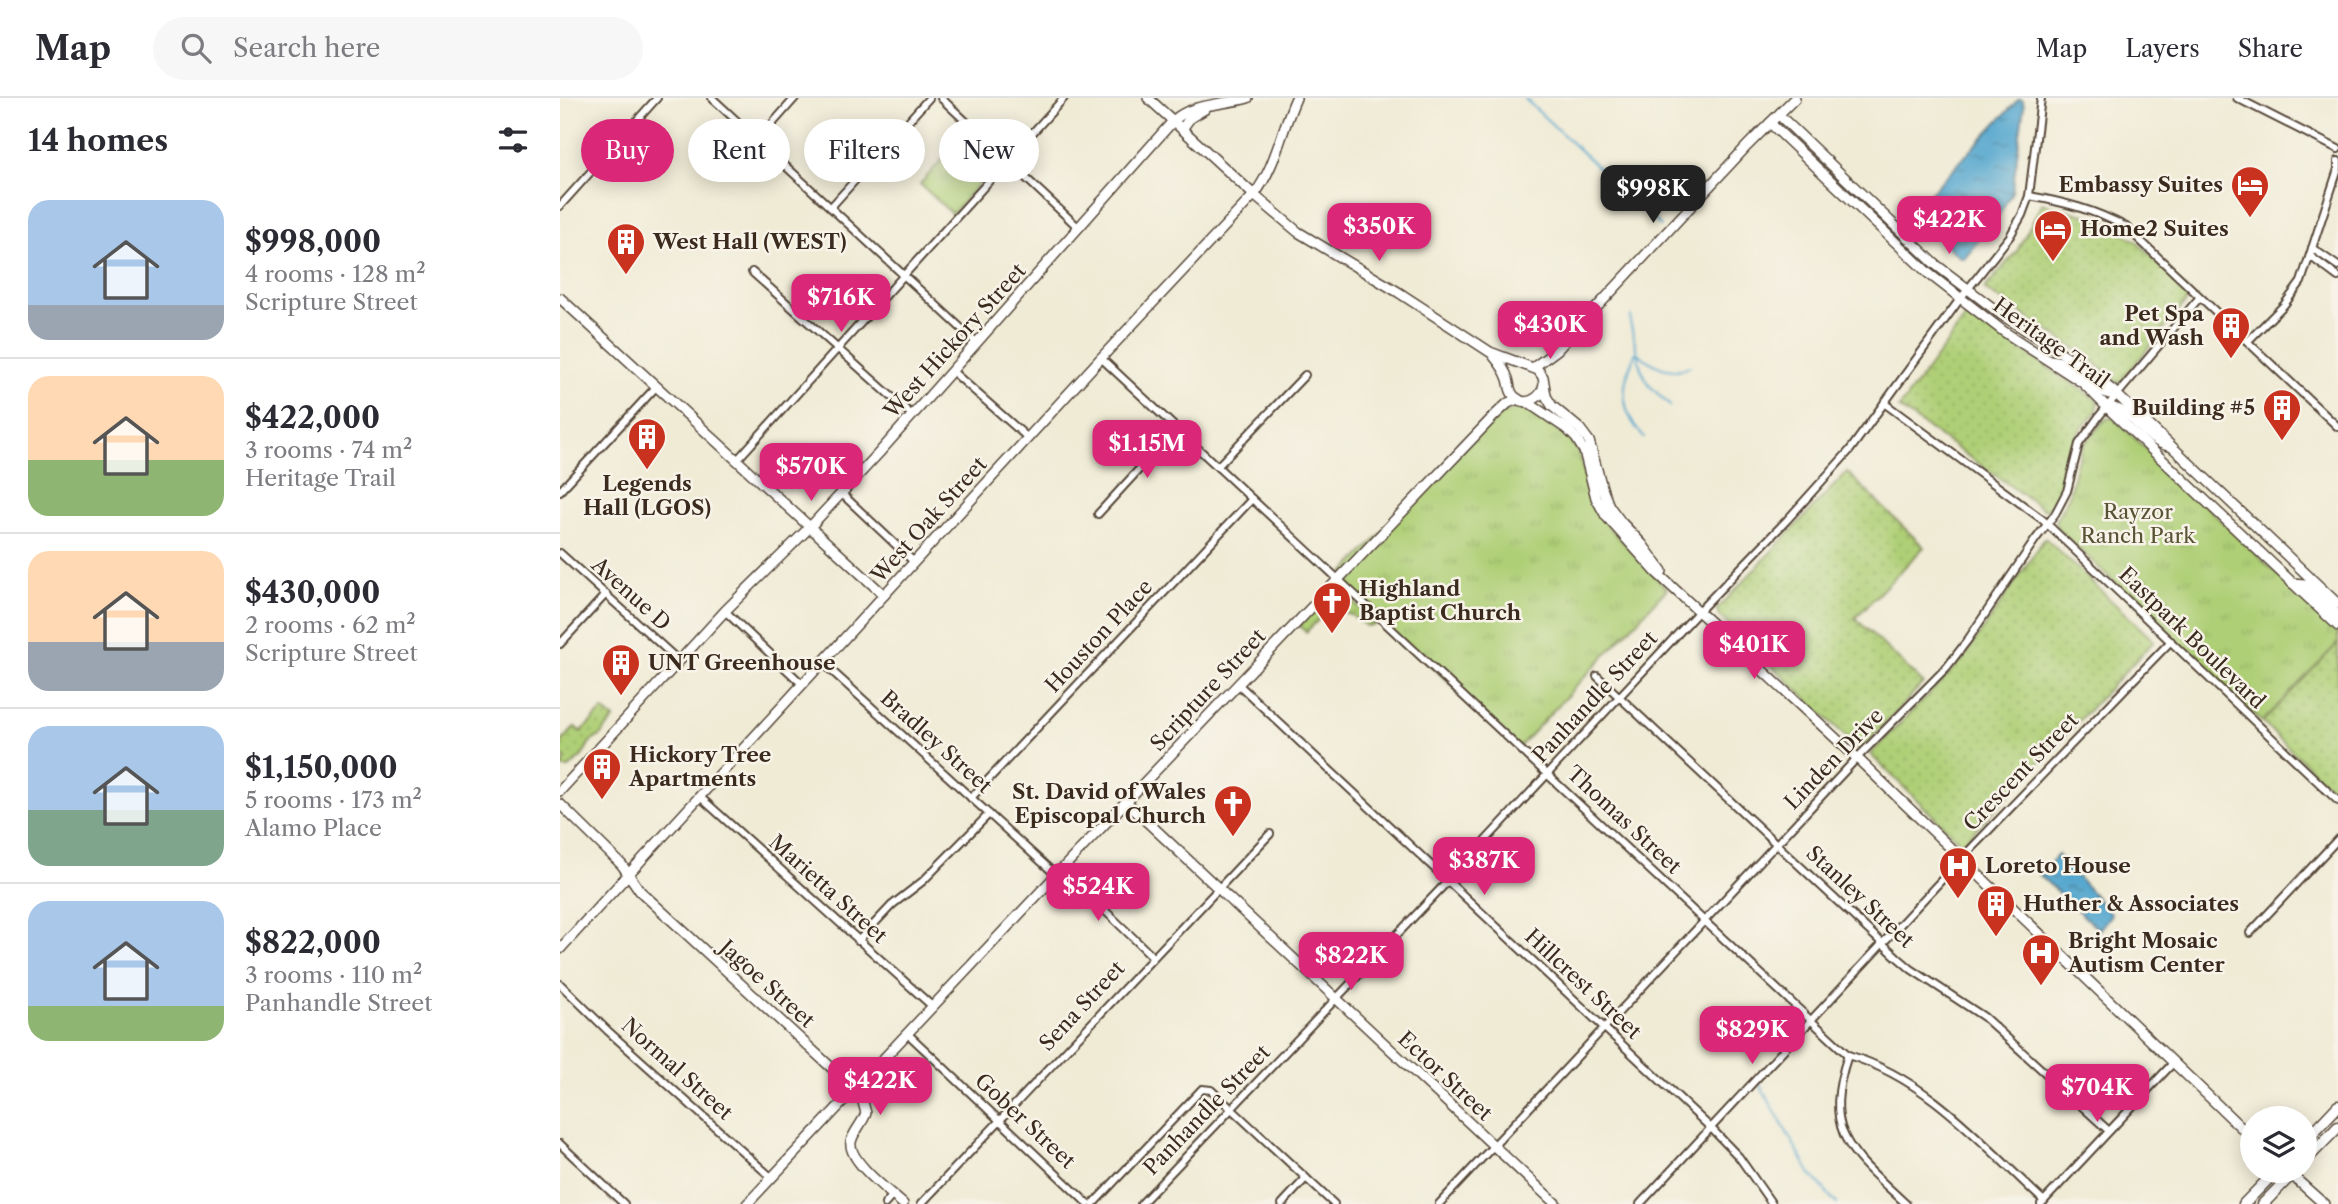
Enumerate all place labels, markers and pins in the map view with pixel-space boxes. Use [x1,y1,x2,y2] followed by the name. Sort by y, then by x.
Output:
[2229,164,2271,219] hotel icon: Embassy Suites
[1604,166,1702,225] pin: $998K
[2059,172,2223,197] place label: Embassy Suites
[1900,197,1998,256] pin: $422K
[1330,204,1428,263] pin: $350K
[2032,208,2074,263] hotel icon: Home2 Suites
[2080,216,2229,241] place label: Home2 Suites
[605,221,647,276] building icon: West Hall (WEST)
[652,229,846,254] place label: West Hall (WEST)
[792,274,890,334] pin: $716K
[2099,301,2205,350] place label: Pet Spa and Wash
[1501,302,1599,361] pin: $430K
[2210,305,2252,360] building icon: Pet Spa and Wash
[2261,387,2303,442] building icon: Building #5
[2132,395,2255,420] place label: Building #5
[626,416,668,471] building icon: Legends Hall (LGOS)
[1090,420,1204,480] pin: $1.15M
[762,444,860,503] pin: $570K
[583,471,711,520] place label: Legends Hall (LGOS)
[1359,576,1522,625] place label: Highland Baptist Church
[1311,580,1353,635] church icon: Highland Baptist Church
[1705,622,1803,681] pin: $401K
[600,642,642,697] building icon: UNT Greenhouse
[648,650,835,675] place label: UNT Greenhouse
[628,742,771,791] place label: Hickory Tree Apartments
[581,746,623,801] building icon: Hickory Tree Apartments
[1012,779,1207,828] place label: St. David of Wales Episcopal Church
[1212,783,1254,838] church icon: St. David of Wales Episcopal Church
[1435,838,1533,897] pin: $387K
[1937,845,1979,900] hospital icon: Loreto House
[1985,853,2131,878] place label: Loreto House
[1049,864,1147,923] pin: $524K
[1975,883,2017,938] building icon: Huther & Associates
[2023,891,2239,916] place label: Huther & Associates
[2067,928,2225,977] place label: Bright Mosaic Autism Center
[1302,932,1400,992] pin: $822K
[2020,932,2062,987] hospital icon: Bright Mosaic Autism Center
[1703,1006,1801,1066] pin: $829K
[831,1058,929,1117] pin: $422K
[2048,1065,2146,1124] pin: $704K

